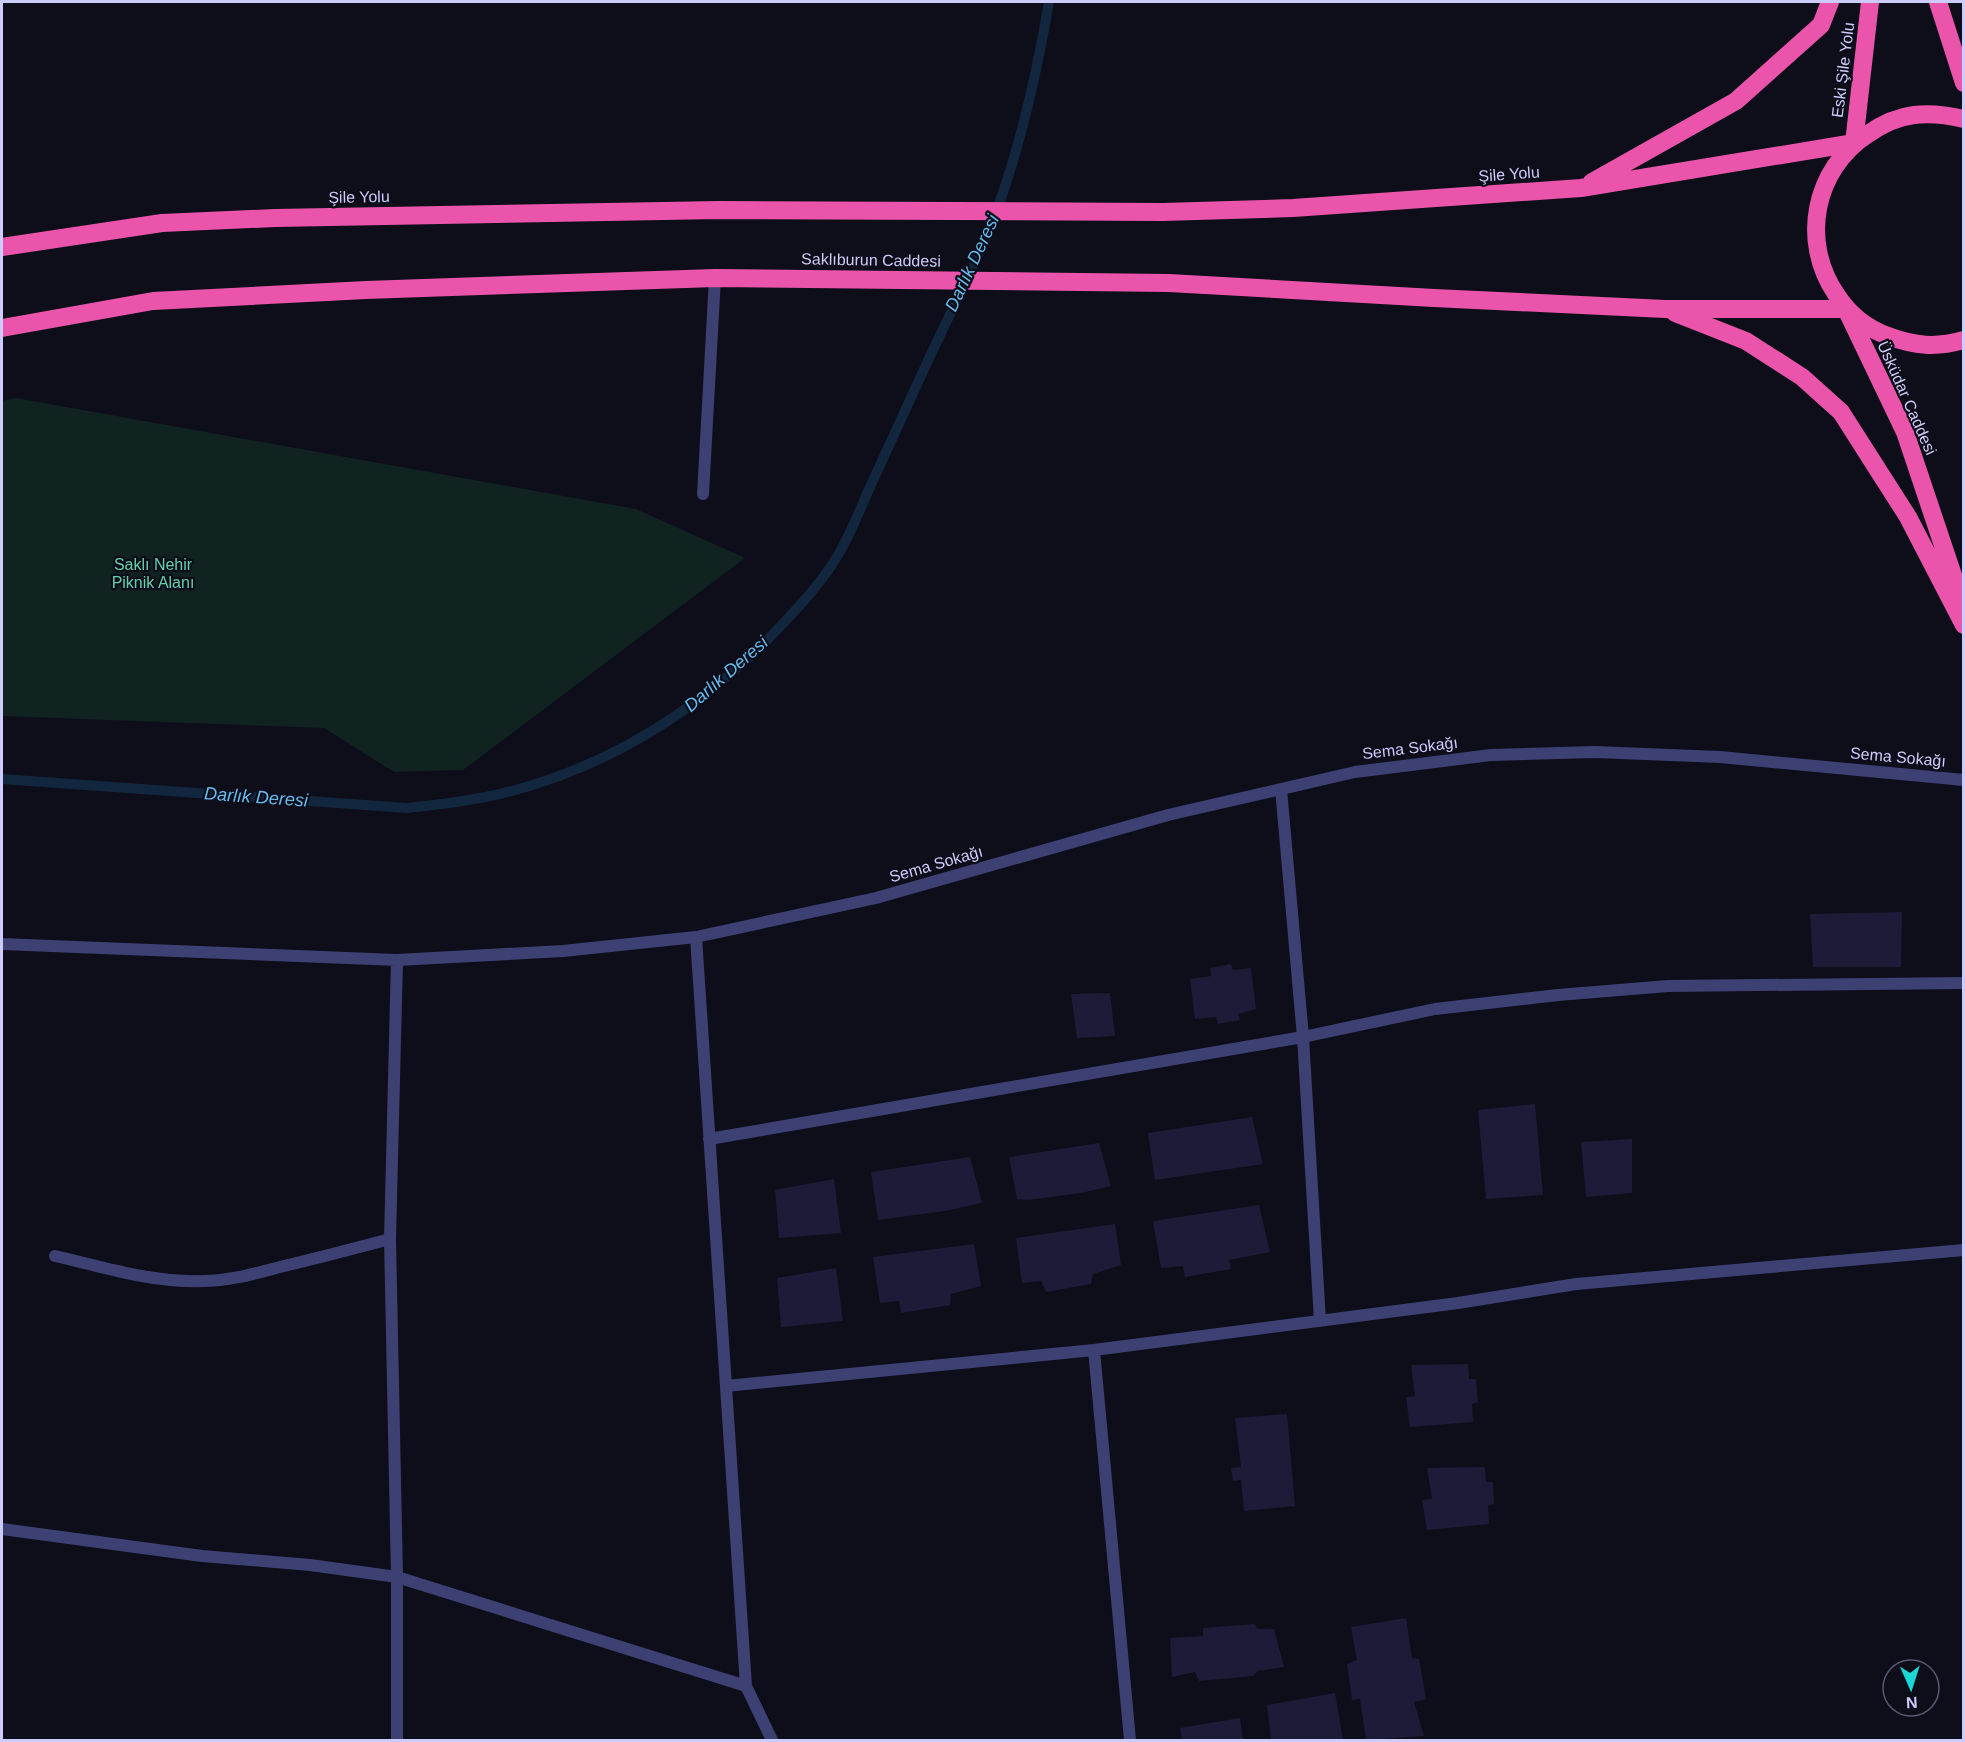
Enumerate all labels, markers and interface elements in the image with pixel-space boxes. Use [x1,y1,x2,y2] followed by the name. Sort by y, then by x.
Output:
[1829,21,1857,119] street label: Eski Şile Yolu
[1478,163,1540,185] street label: Şile Yolu
[328,188,390,206] street label: Şile Yolu
[941,211,1003,314] water label: Darlık Deresi
[801,250,941,270] street label: Saklıburun Caddesi
[1874,338,1940,458] street label: Üsküdar Caddesi
[112,556,194,591] park label: Saklı Nehir Piknik Alanı
[680,632,773,716] water label: Darlık Deresi
[1361,734,1459,762] street label: Sema Sokağı
[1849,744,1947,770] street label: Sema Sokağı
[203,783,310,811] water label: Darlık Deresi
[887,843,985,885] street label: Sema Sokağı
[1881,1658,1941,1718] north arrow
[1906,1694,1918,1711] text: N

